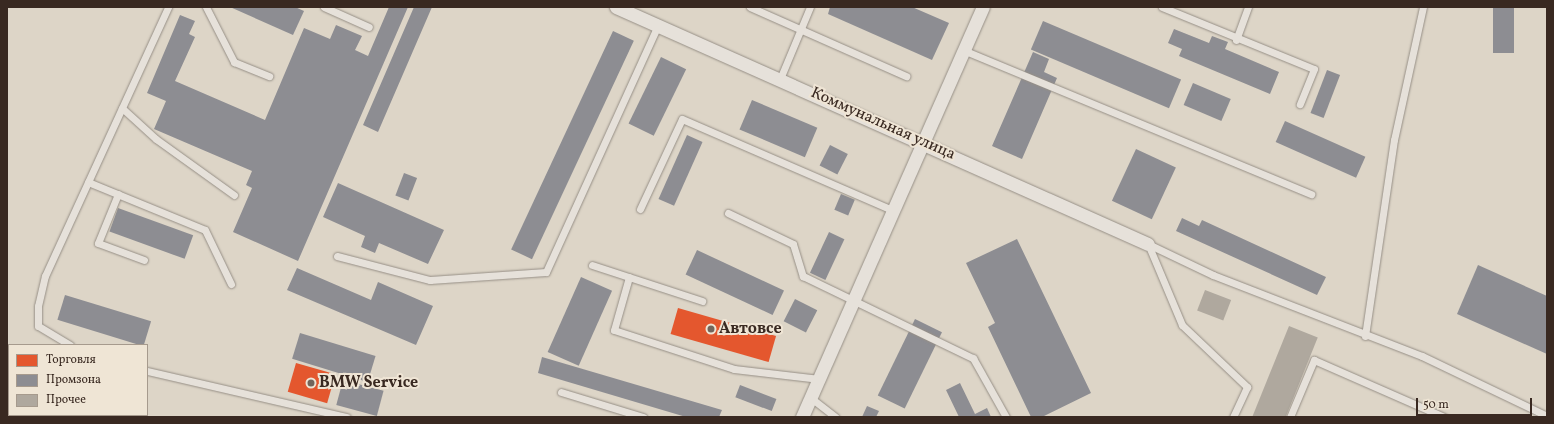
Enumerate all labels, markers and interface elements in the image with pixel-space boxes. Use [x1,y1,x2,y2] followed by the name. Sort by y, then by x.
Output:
[808,83,958,165] street label: Коммунальная улица
[719,319,782,339] place label: Автовсе
[706,324,716,334] marker: Автовсе
[8,344,148,416] legend
[46,352,96,368] text: Торговля
[46,372,101,388] text: Промзона
[319,373,419,393] place label: BMW Service
[306,378,316,388] marker: BMW Service
[1418,390,1534,416] scale bar
[46,392,86,408] text: Прочее
[1423,397,1449,413] text: 50 m

